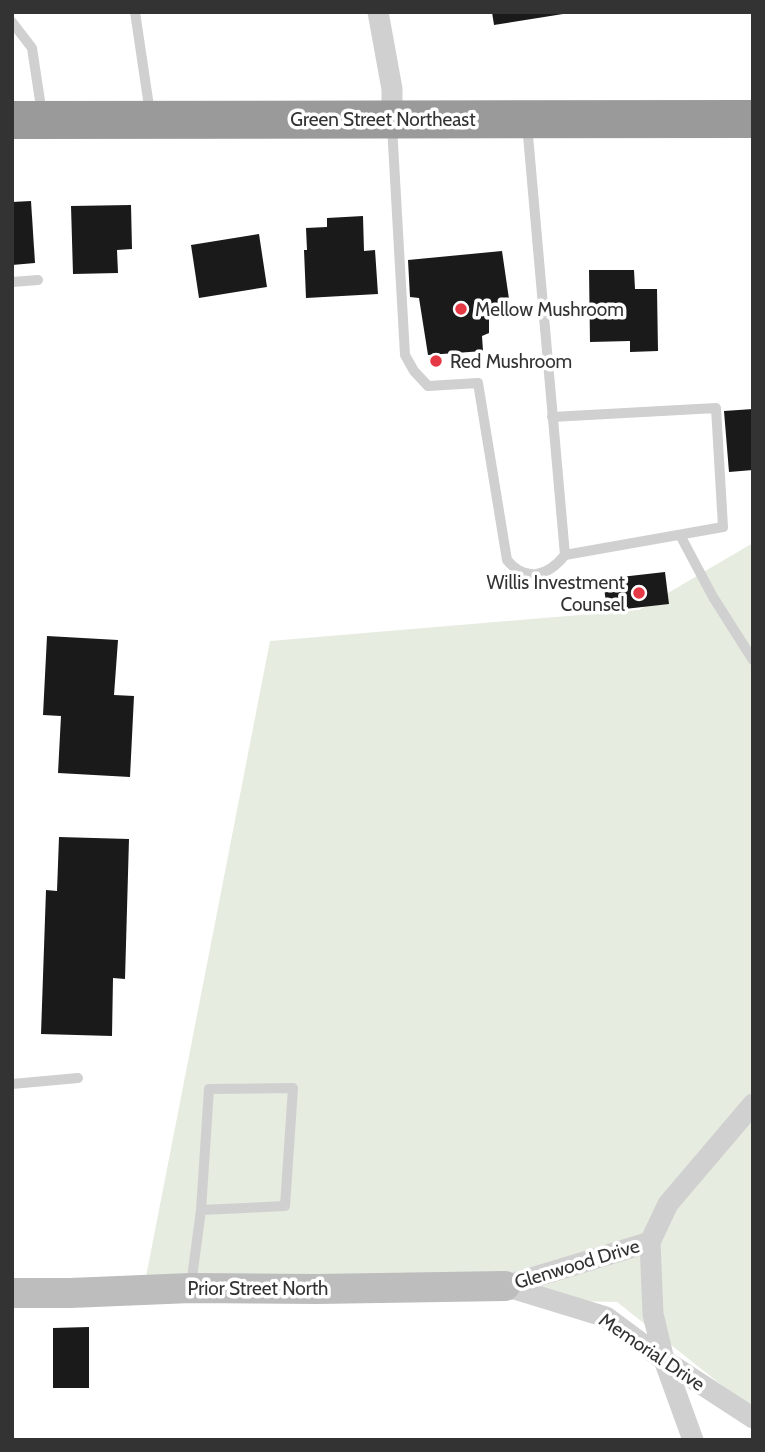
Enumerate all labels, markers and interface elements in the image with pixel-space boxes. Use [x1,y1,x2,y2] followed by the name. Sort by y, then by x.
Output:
[290,108,476,131] street label: Green Street Northeast
[475,298,624,321] place label: Mellow Mushroom
[453,301,469,317] marker: Mellow Mushroom
[450,350,572,373] place label: Red Mushroom
[428,353,444,369] marker: Red Mushroom
[486,571,626,616] place label: Willis Investment Counsel
[631,585,647,601] marker: Willis Investment Counsel
[512,1234,642,1294] street label: Glenwood Drive
[188,1277,328,1300] street label: Prior Street North
[595,1308,709,1396] street label: Memorial Drive

